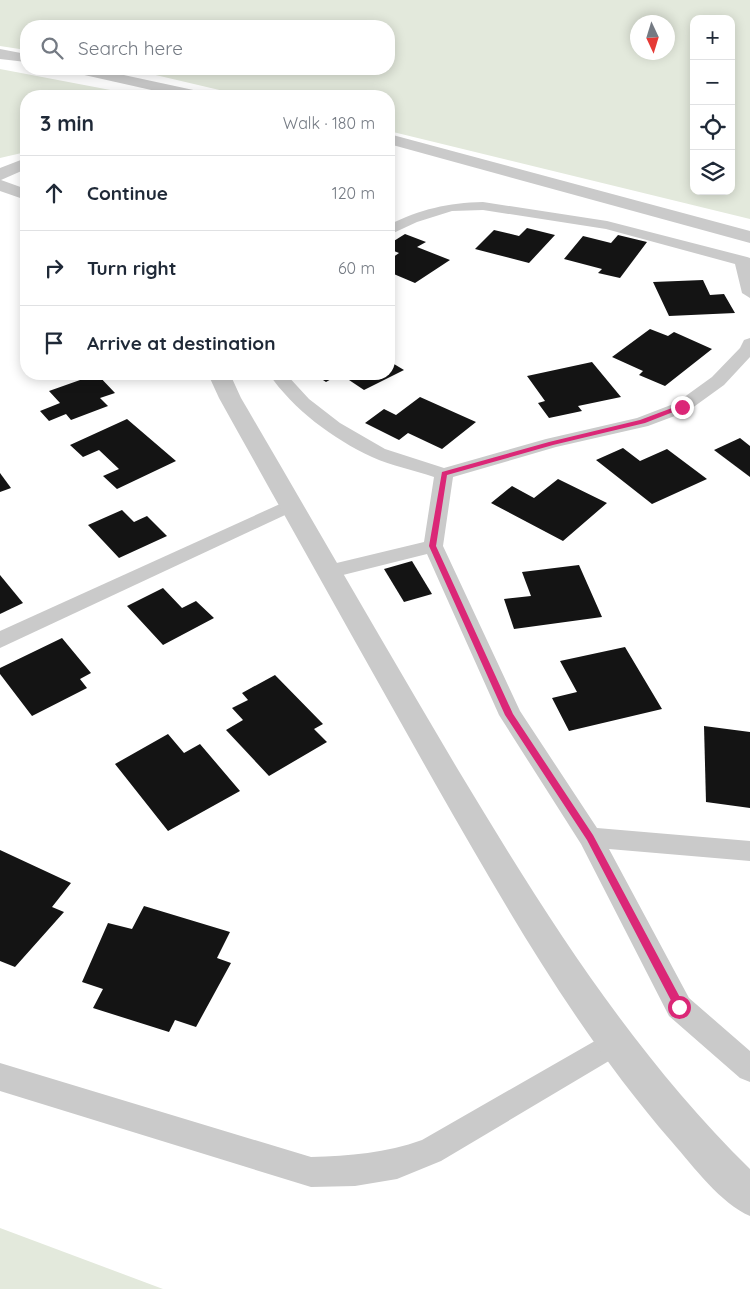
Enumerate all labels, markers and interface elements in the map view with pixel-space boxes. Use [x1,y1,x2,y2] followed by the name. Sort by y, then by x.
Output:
[630,15,675,60] north arrow
[690,15,735,195] map controls
[690,15,735,60] button: +
[20,20,395,75] search box
[38,34,66,62] icon: search
[78,36,183,60] text: Search here
[690,60,735,105] button: −
[690,105,735,150] button: locate
[40,110,94,136] text: 3 min
[283,113,375,133] text: Walk · 180 m
[690,150,735,195] button: layers
[40,179,68,207] icon: ahead
[87,181,168,205] text: Continue
[332,183,375,203] text: 120 m
[40,254,68,282] icon: right
[87,256,176,280] text: Turn right
[338,258,375,278] text: 60 m
[40,329,68,357] icon: arrive
[87,331,276,355] text: Arrive at destination
[671,396,694,419] route end
[668,996,691,1019] route start

